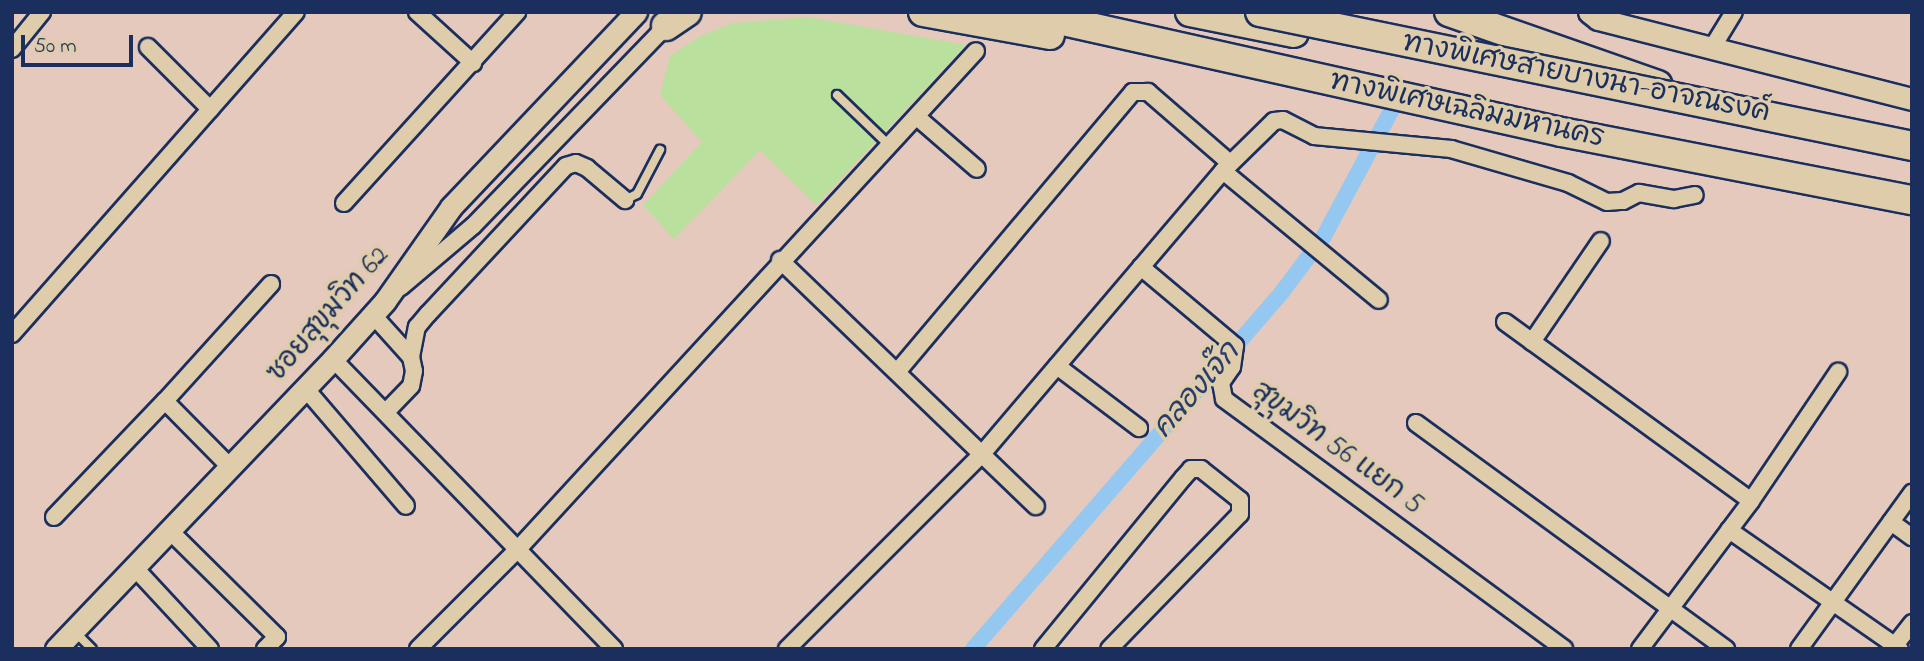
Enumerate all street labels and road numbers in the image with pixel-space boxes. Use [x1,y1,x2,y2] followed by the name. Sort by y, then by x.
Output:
[1399,27,1773,131] street label: ทางพิเศษสายบางนา-อาจณรงค์
[1327,65,1607,157] street label: ทางพิเศษเฉลิมมหานคร
[261,240,397,390] street label: ซอยสุขุมวิท 62
[1245,376,1429,522] street label: สุขุมวิท 56 แยก 5

